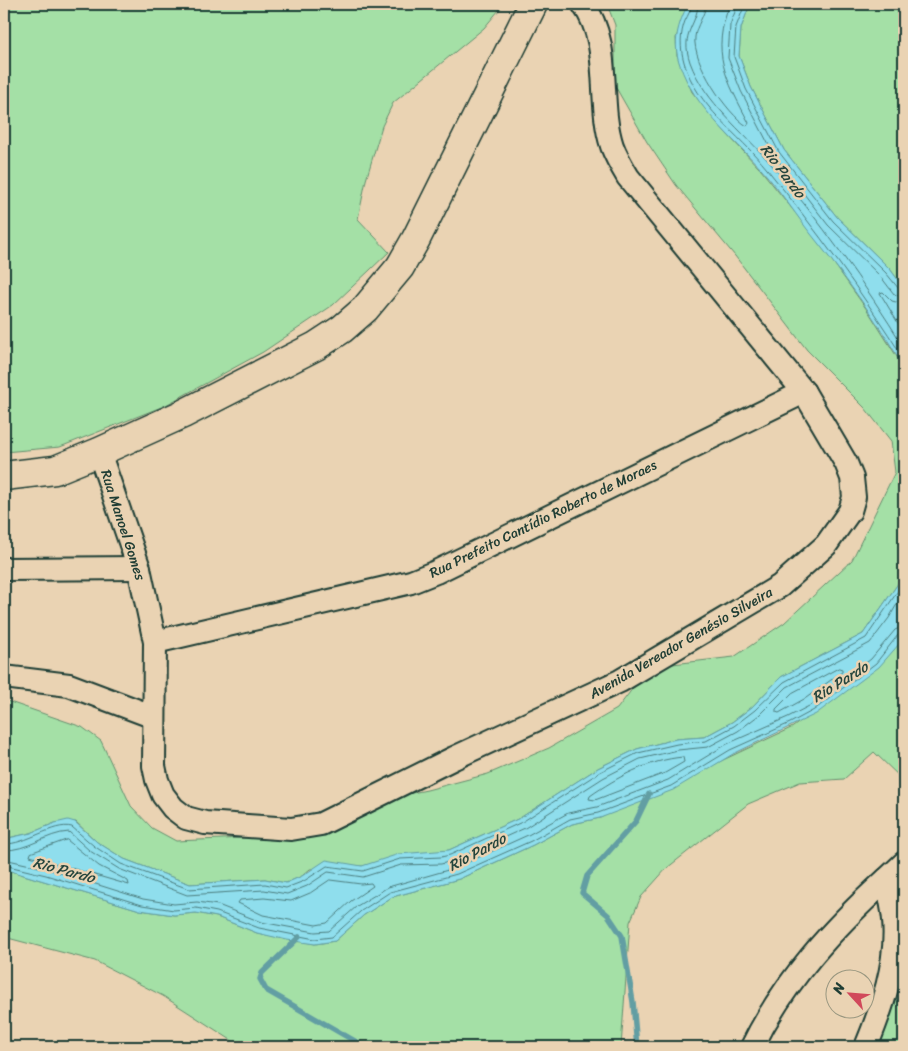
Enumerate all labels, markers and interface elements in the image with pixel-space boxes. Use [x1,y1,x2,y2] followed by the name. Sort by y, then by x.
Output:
[754,138,813,205] water label: Rio Pardo
[425,453,661,585] street label: Rua Prefeito Cantídio Roberto de Moraes
[93,466,153,584] street label: Rua Manoel Gomes
[583,579,779,707] street label: Avenida Vereador Genésio Silveira
[806,654,875,710] water label: Rio Pardo
[443,825,512,878] water label: Rio Pardo
[30,849,99,891] water label: Rio Pardo
[826,968,876,1018] north arrow
[825,978,852,999] text: N

